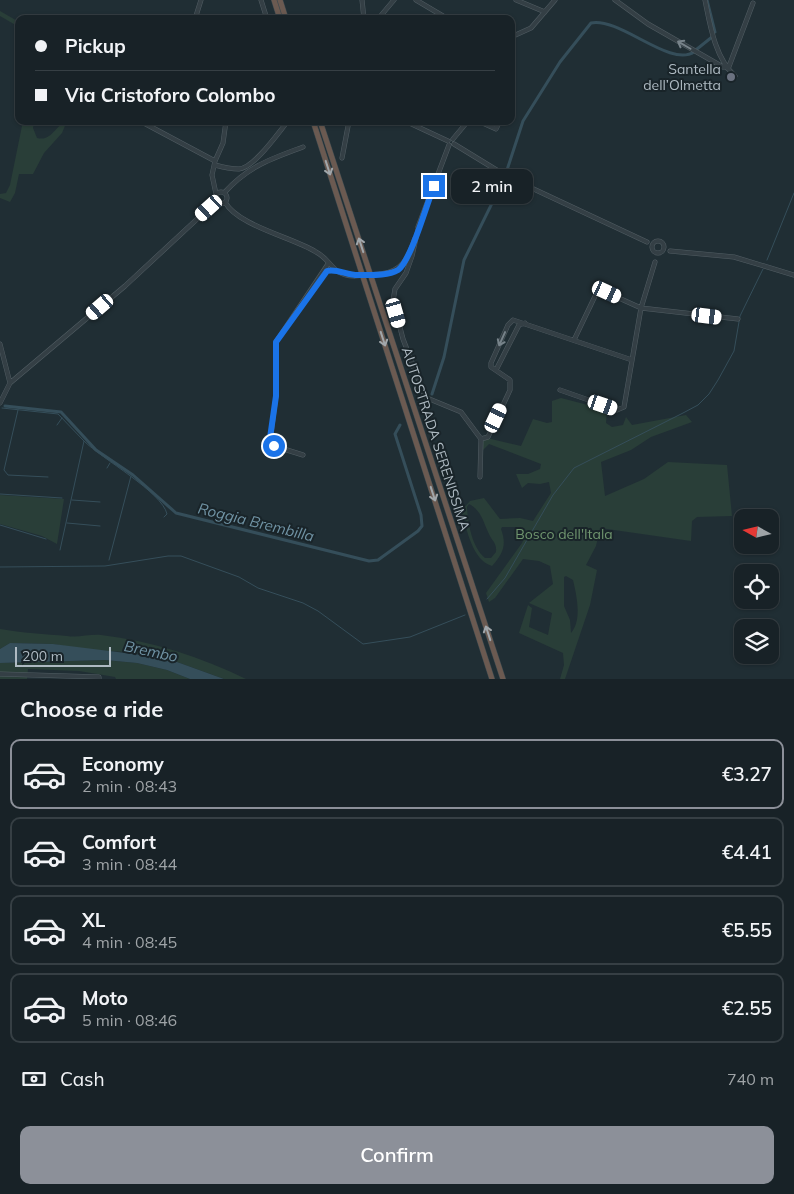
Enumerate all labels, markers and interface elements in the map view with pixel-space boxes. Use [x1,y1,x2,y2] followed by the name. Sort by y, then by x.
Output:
[65,34,126,58] text: Pickup
[678,39,692,49] one-way arrow
[643,60,721,94] place label: Santella dell’Olmetta
[725,71,737,83] marker: Santella dell’Olmetta
[65,83,275,107] text: Via Cristoforo Colombo
[323,159,333,175] one-way arrow
[452,168,534,204] callout: 2 min
[423,175,445,197] route end
[471,176,513,196] text: 2 min
[192,192,225,224] car
[355,238,365,254] one-way arrow
[590,279,623,305] car
[83,291,116,323] car
[384,297,407,329] car
[691,307,722,325] car
[379,331,388,346] one-way arrow
[497,331,507,346] one-way arrow
[398,345,475,534] street label: AUTOSTRADA SERENISSIMA
[586,393,619,417] car
[482,401,509,435] car
[263,435,285,457] route start
[428,485,438,501] one-way arrow
[196,498,316,546] water label: Roggia Brembilla
[734,509,779,554] north arrow
[734,509,779,664] map controls
[515,525,613,543] park label: Bosco dell'Itala
[734,564,779,609] button: locate
[734,619,779,664] button: layers
[482,625,492,641] one-way arrow
[122,636,180,666] water label: Brembo
[15,644,111,667] scale bar
[22,647,63,665] text: 200 m
[20,695,163,723] text: Choose a ride
[22,752,67,797] icon: car
[82,752,164,776] text: Economy
[722,762,772,786] text: €3.27
[82,776,177,796] text: 2 min · 08:43
[22,830,67,875] icon: car
[82,830,156,854] text: Comfort
[722,840,772,864] text: €4.41
[82,854,177,874] text: 3 min · 08:44
[22,908,67,953] icon: car
[82,908,105,932] text: XL
[722,918,772,942] text: €5.55
[82,932,177,952] text: 4 min · 08:45
[22,986,67,1031] icon: car
[82,986,128,1010] text: Moto
[722,996,772,1020] text: €2.55
[82,1010,177,1030] text: 5 min · 08:46
[20,1065,48,1093] icon: cash
[60,1067,105,1091] text: Cash
[727,1069,774,1089] text: 740 m
[20,1126,774,1184] button: Confirm

